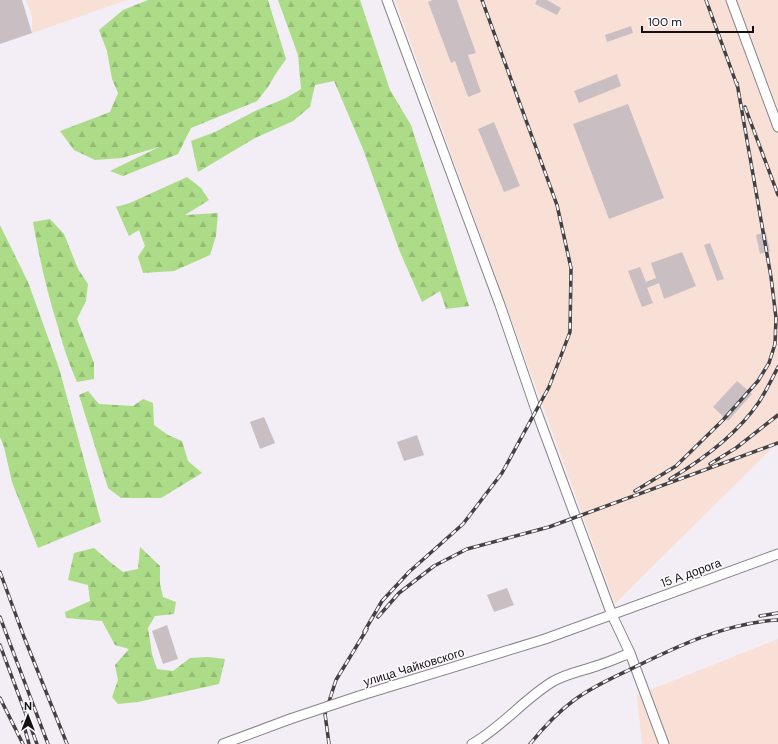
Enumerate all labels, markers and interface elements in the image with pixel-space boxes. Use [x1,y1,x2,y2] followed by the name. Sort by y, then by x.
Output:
[642,8,753,34] scale bar
[648,14,682,30] text: 100 m
[659,555,724,591] street label: 15 А дорога
[362,644,467,690] street label: улица Чайковского
[8,696,48,736] north arrow
[24,699,32,713] text: N

